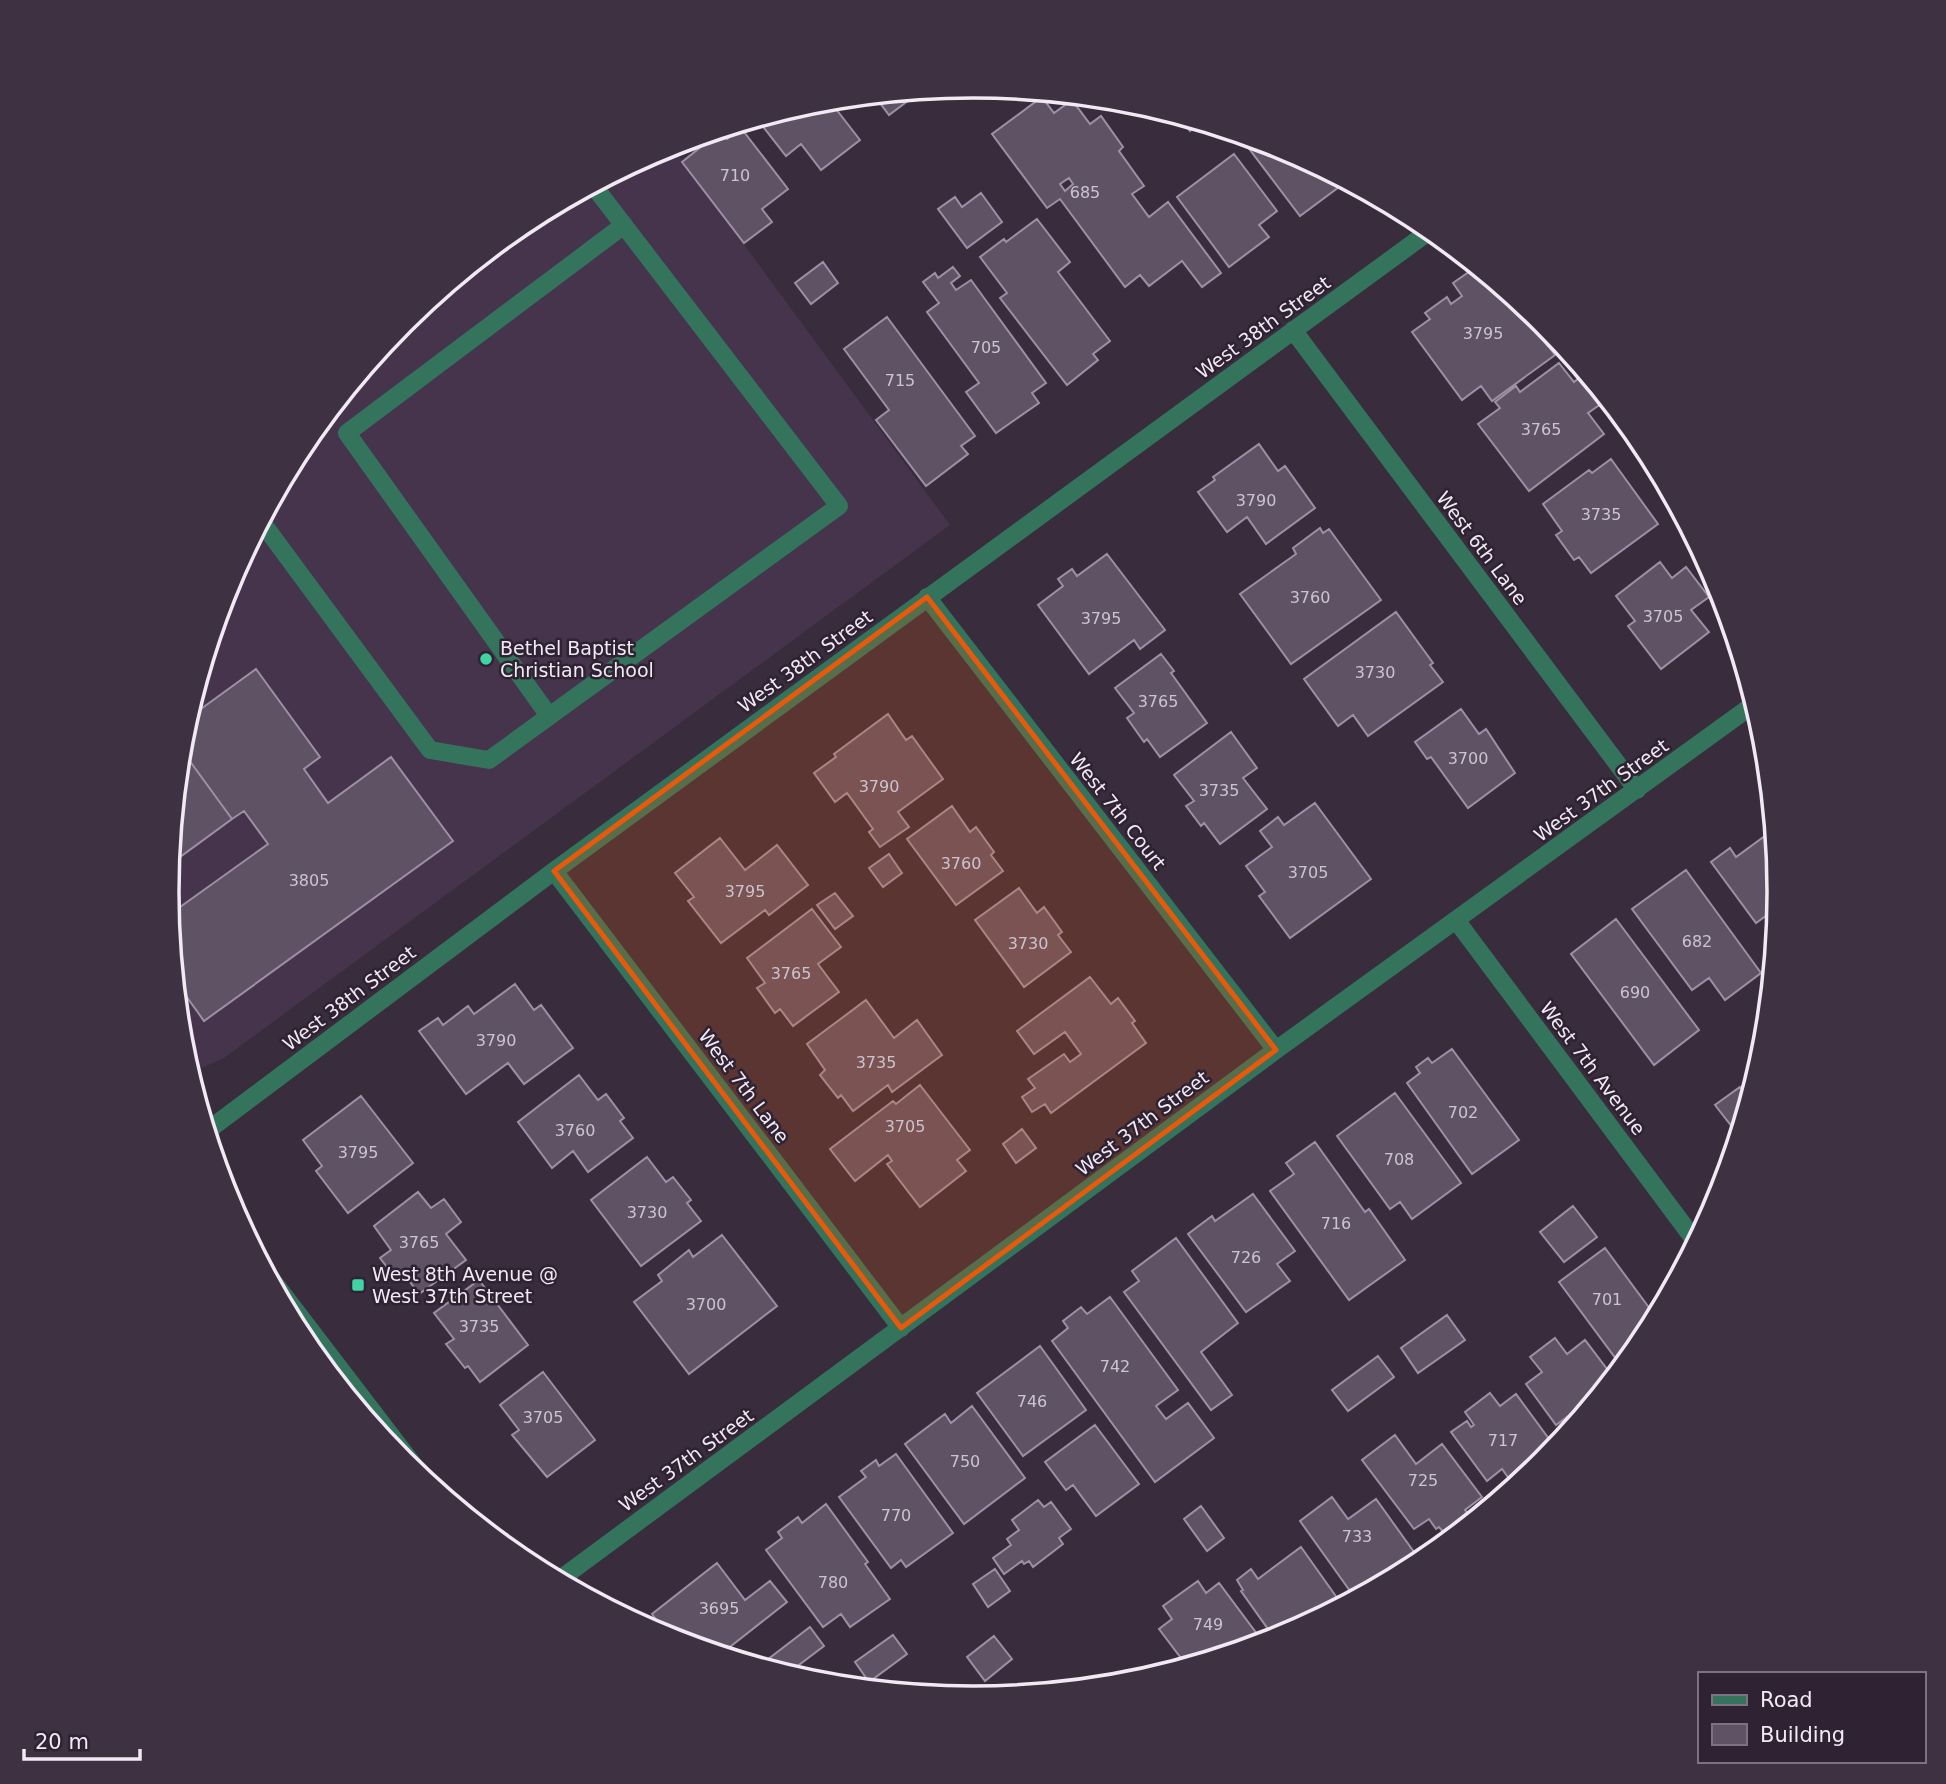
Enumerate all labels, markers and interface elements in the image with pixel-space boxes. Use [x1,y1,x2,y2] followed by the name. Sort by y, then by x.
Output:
[720,166,750,185] house number: 710
[1070,183,1100,202] house number: 685
[1192,271,1334,383] street label: West 38th Street
[1463,324,1503,343] house number: 3795
[971,338,1001,357] house number: 705
[885,371,915,390] house number: 715
[1521,420,1561,439] house number: 3765
[1432,487,1532,609] street label: West 6th Lane
[1236,491,1276,510] house number: 3790
[1581,505,1621,524] house number: 3735
[1290,588,1330,607] house number: 3760
[734,605,876,717] street label: West 38th Street
[1643,607,1683,626] house number: 3705
[1081,609,1121,628] house number: 3795
[500,637,654,681] place label: Bethel Baptist Christian School
[478,651,494,667] marker: Bethel Baptist Christian School
[1355,663,1395,682] house number: 3730
[1138,692,1178,711] house number: 3765
[1530,734,1672,846] street label: West 37th Street
[1065,748,1171,874] street label: West 7th Court
[1448,749,1488,768] house number: 3700
[859,777,899,796] house number: 3790
[1199,781,1239,800] house number: 3735
[941,854,981,873] house number: 3760
[1288,863,1328,882] house number: 3705
[289,871,329,890] house number: 3805
[725,882,765,901] house number: 3795
[1682,932,1712,951] house number: 682
[1008,934,1048,953] house number: 3730
[278,941,420,1055] street label: West 38th Street
[771,964,811,983] house number: 3765
[1620,983,1650,1002] house number: 690
[1536,997,1650,1139] street label: West 7th Avenue
[694,1025,794,1147] street label: West 7th Lane
[476,1031,516,1050] house number: 3790
[856,1053,896,1072] house number: 3735
[1071,1066,1213,1180] street label: West 37th Street
[1448,1103,1478,1122] house number: 702
[885,1117,925,1136] house number: 3705
[555,1121,595,1140] house number: 3760
[338,1143,378,1162] house number: 3795
[1384,1150,1414,1169] house number: 708
[627,1203,667,1222] house number: 3730
[1321,1214,1351,1233] house number: 716
[399,1233,439,1252] house number: 3765
[1231,1248,1261,1267] house number: 726
[372,1263,558,1307] place label: West 8th Avenue @ West 37th Street
[350,1277,366,1293] marker: West 8th Avenue @ West 37th Street
[1592,1290,1622,1309] house number: 701
[686,1295,726,1314] house number: 3700
[459,1317,499,1336] house number: 3735
[1100,1357,1130,1376] house number: 742
[1017,1392,1047,1411] house number: 746
[615,1404,757,1516] street label: West 37th Street
[523,1408,563,1427] house number: 3705
[1488,1431,1518,1450] house number: 717
[950,1452,980,1471] house number: 750
[1408,1471,1438,1490] house number: 725
[881,1506,911,1525] house number: 770
[1342,1527,1372,1546] house number: 733
[818,1573,848,1592] house number: 780
[699,1599,739,1618] house number: 3695
[1193,1615,1223,1634] house number: 749
[1698,1672,1925,1763] legend
[1760,1688,1813,1712] text: Road
[24,1718,140,1762] scale bar
[1760,1723,1845,1747] text: Building
[35,1730,89,1754] text: 20 m

